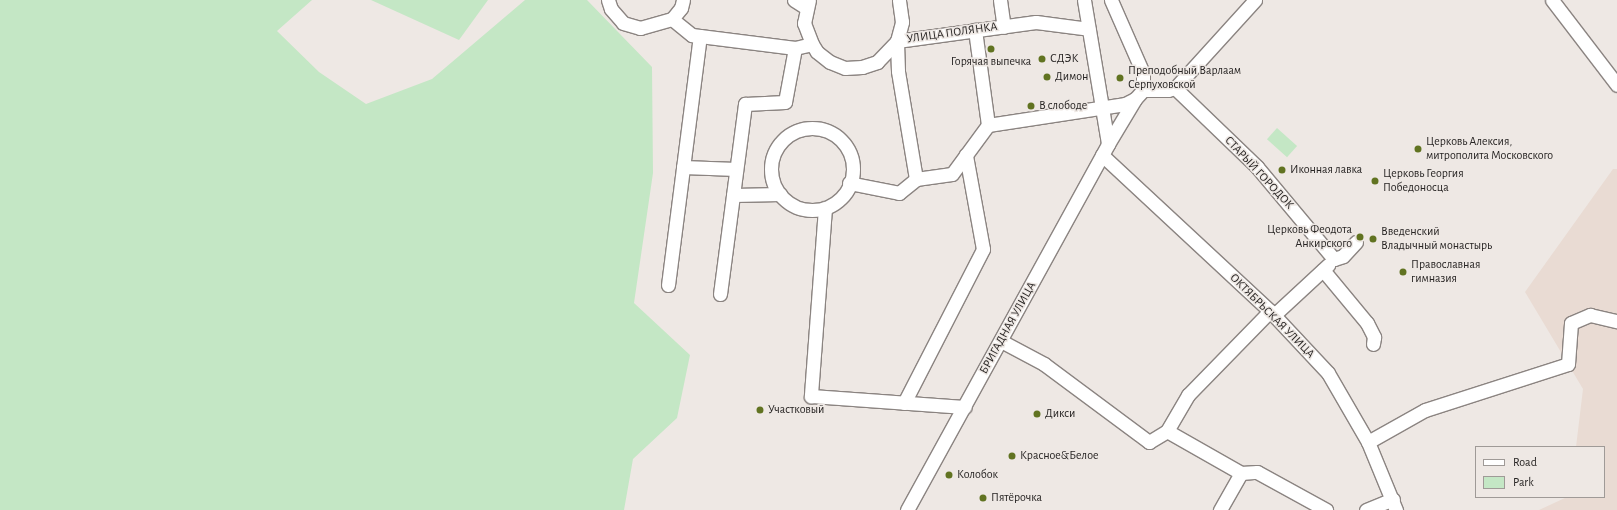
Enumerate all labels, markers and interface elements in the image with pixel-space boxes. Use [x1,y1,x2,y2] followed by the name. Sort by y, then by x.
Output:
[906,20,998,46] street label: УЛИЦА ПОЛЯНКА
[986,44,996,54] marker: Горячая выпечка
[1050,52,1078,66] place label: СДЭК
[1037,54,1047,64] marker: СДЭК
[951,55,1031,69] place label: Горячая выпечка
[1128,64,1241,92] place label: Преподобный Варлаам Серпуховской
[1055,70,1088,84] place label: Димон
[1042,72,1052,82] marker: Димон
[1115,73,1125,83] marker: Преподобный Варлаам Серпуховской
[1039,99,1087,113] place label: В слободе
[1026,101,1036,111] marker: В слободе
[1222,134,1296,212] street label: СТАРЫЙ ГОРОДОК
[1426,135,1553,163] place label: Церковь Алексия, митрополита Московского
[1413,144,1423,154] marker: Церковь Алексия, митрополита Московского
[1290,163,1362,177] place label: Иконная лавка
[1277,165,1287,175] marker: Иконная лавка
[1383,167,1464,195] place label: Церковь Георгия Победоносца
[1370,176,1380,186] marker: Церковь Георгия Победоносца
[1267,223,1352,251] place label: Церковь Феодота Анкирского
[1381,225,1492,253] place label: Введенский Владычный монастырь
[1355,232,1365,242] marker: Церковь Феодота Анкирского
[1368,234,1378,244] marker: Введенский Владычный монастырь
[1411,258,1480,286] place label: Православная гимназия
[1398,267,1408,277] marker: Православная гимназия
[1227,271,1317,361] street label: ОКТЯБРЬСКАЯ УЛИЦА
[977,280,1039,376] street label: БРИГАДНАЯ УЛИЦА
[768,403,824,417] place label: Участковый
[755,405,765,415] marker: Участковый
[1045,407,1075,421] place label: Дикси
[1032,409,1042,419] marker: Дикси
[1475,446,1605,498] legend
[1020,449,1098,463] place label: Красное&Белое
[1007,451,1017,461] marker: Красное&Белое
[1513,456,1537,468] text: Road
[957,468,998,482] place label: Колобок
[944,470,954,480] marker: Колобок
[1513,476,1534,488] text: Park
[991,491,1042,505] place label: Пятёрочка
[978,493,988,503] marker: Пятёрочка

